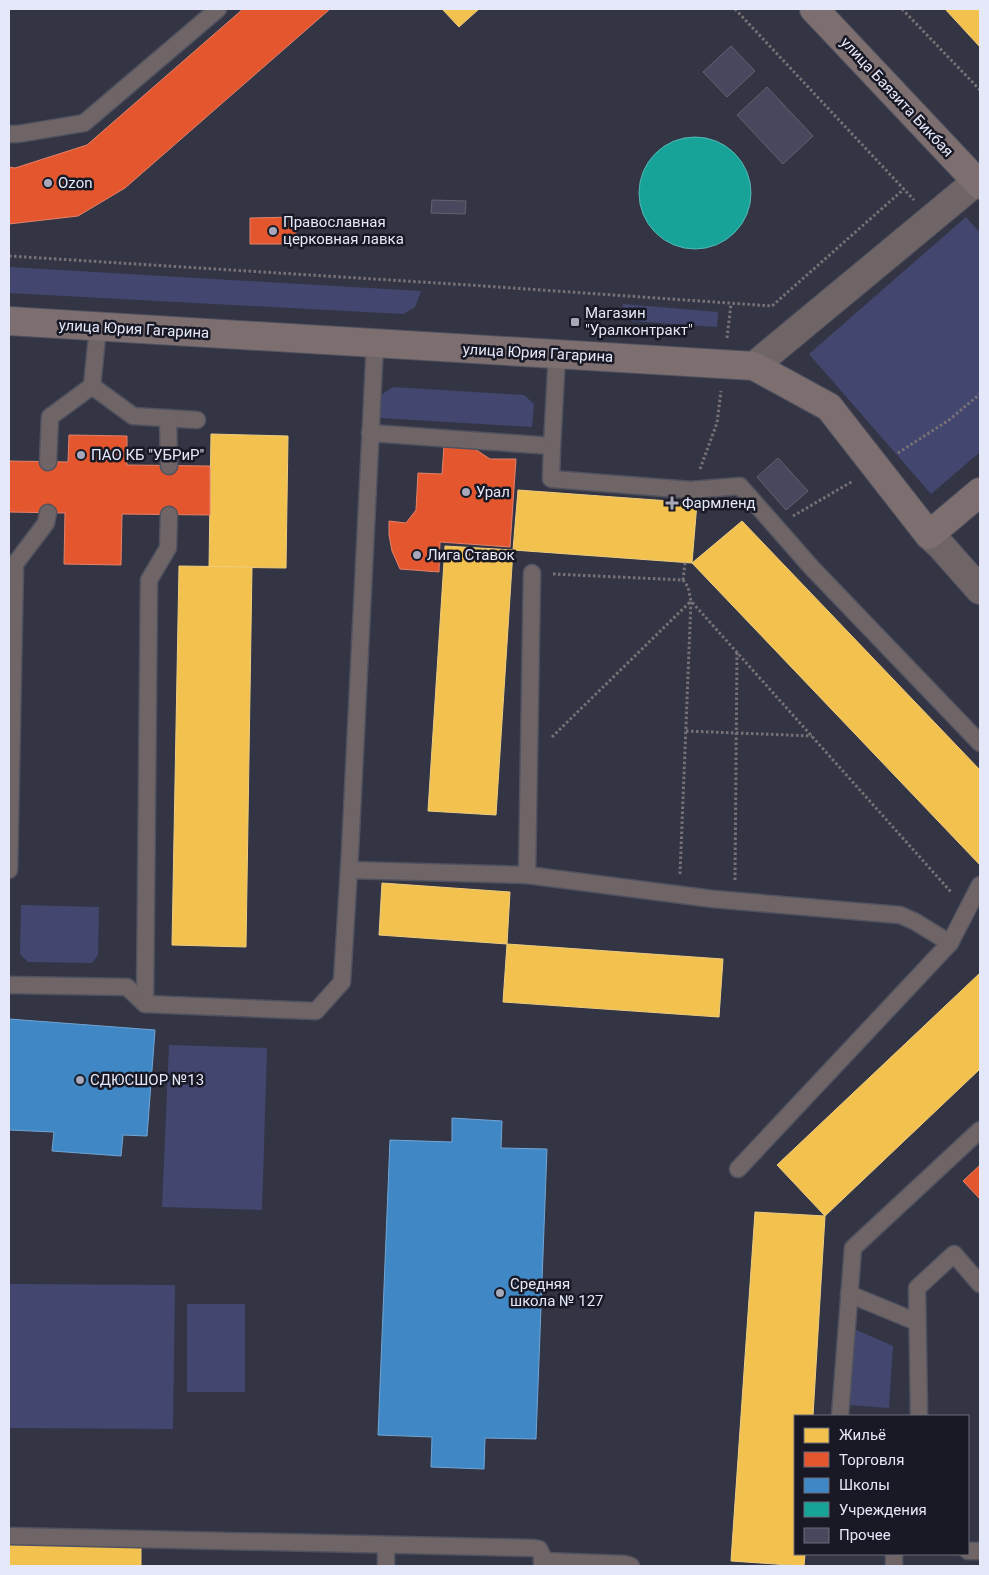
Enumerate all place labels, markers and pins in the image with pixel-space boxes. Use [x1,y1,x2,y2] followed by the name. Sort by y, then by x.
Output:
[58,174,92,192] place label: Ozon
[42,177,54,189] marker: Ozon
[283,213,404,248] place label: Православная церковная лавка
[267,225,279,237] marker: Православная церковная лавка
[585,304,693,339] place label: Магазин "Уралконтракт"
[569,316,581,328] marker: Магазин "Уралконтракт"
[91,446,205,464] place label: ПАО КБ "УБРиР"
[75,449,87,461] marker: ПАО КБ "УБРиР"
[476,483,510,501] place label: Урал
[460,486,472,498] marker: Урал
[682,494,756,512] place label: Фармленд
[666,497,678,509] marker: Фармленд
[427,546,515,564] place label: Лига Ставок
[411,549,423,561] marker: Лига Ставок
[90,1071,204,1089] place label: СДЮСШОР №13
[74,1074,86,1086] marker: СДЮСШОР №13
[510,1275,604,1310] place label: Средняя школа № 127
[494,1287,506,1299] marker: Средняя школа № 127

